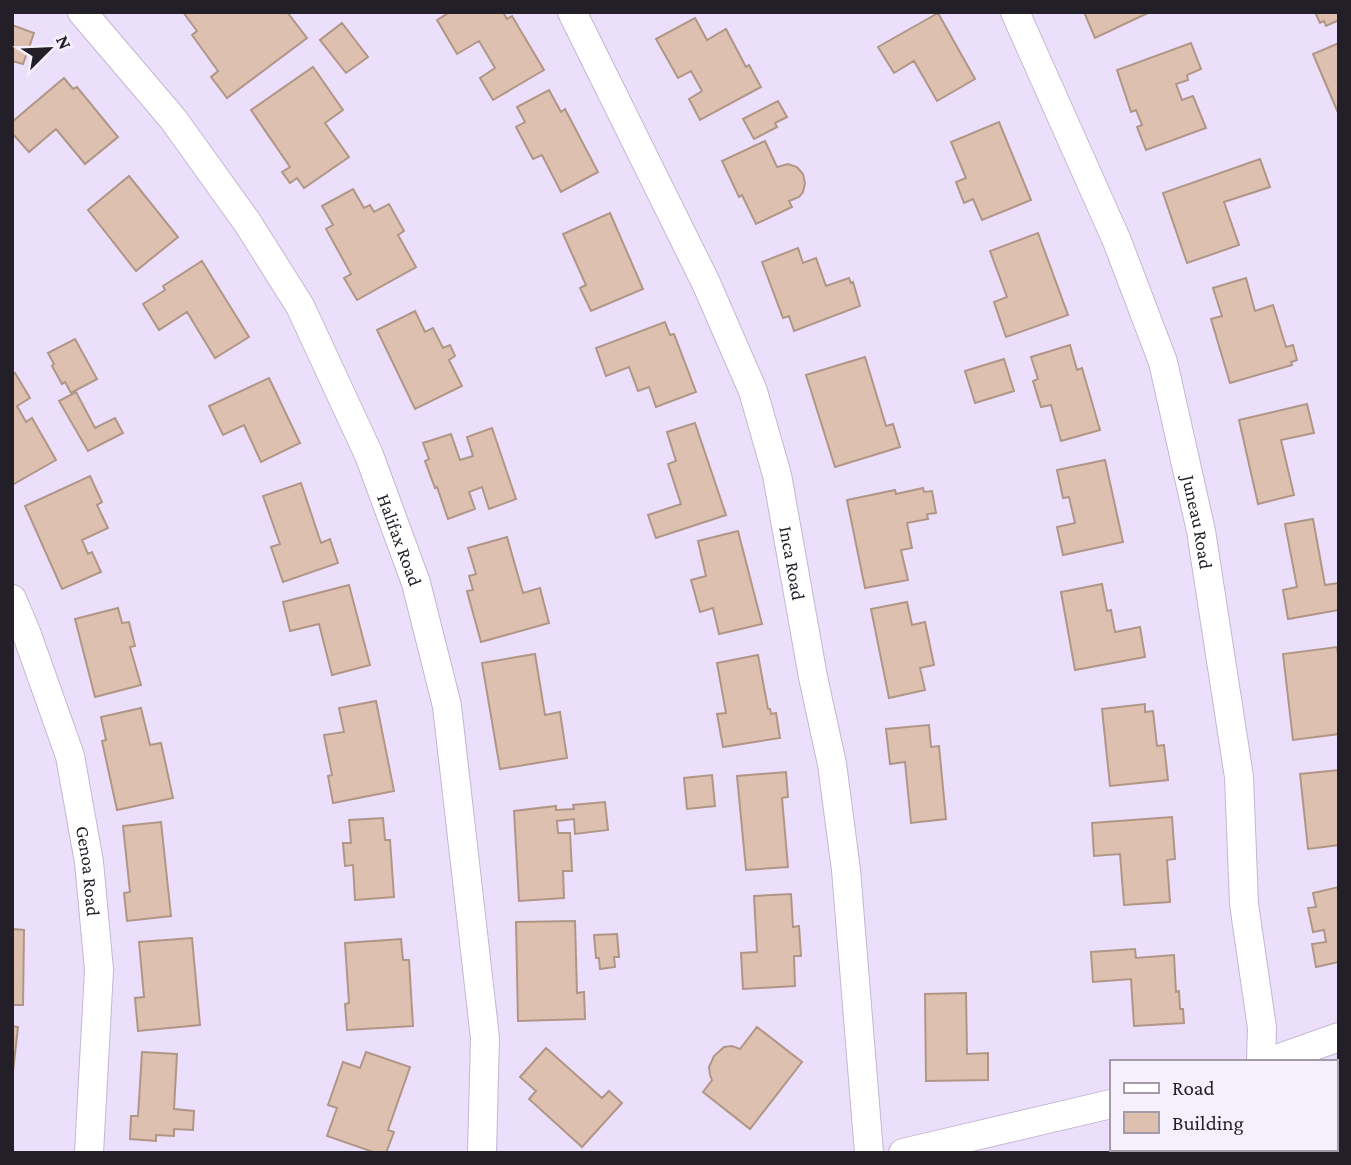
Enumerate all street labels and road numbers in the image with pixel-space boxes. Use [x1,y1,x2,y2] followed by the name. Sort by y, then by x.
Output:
[1178,471,1217,570] street label: Juneau Road
[374,491,427,589] street label: Halifax Road
[776,524,810,602] street label: Inca Road
[72,824,104,917] street label: Genoa Road

